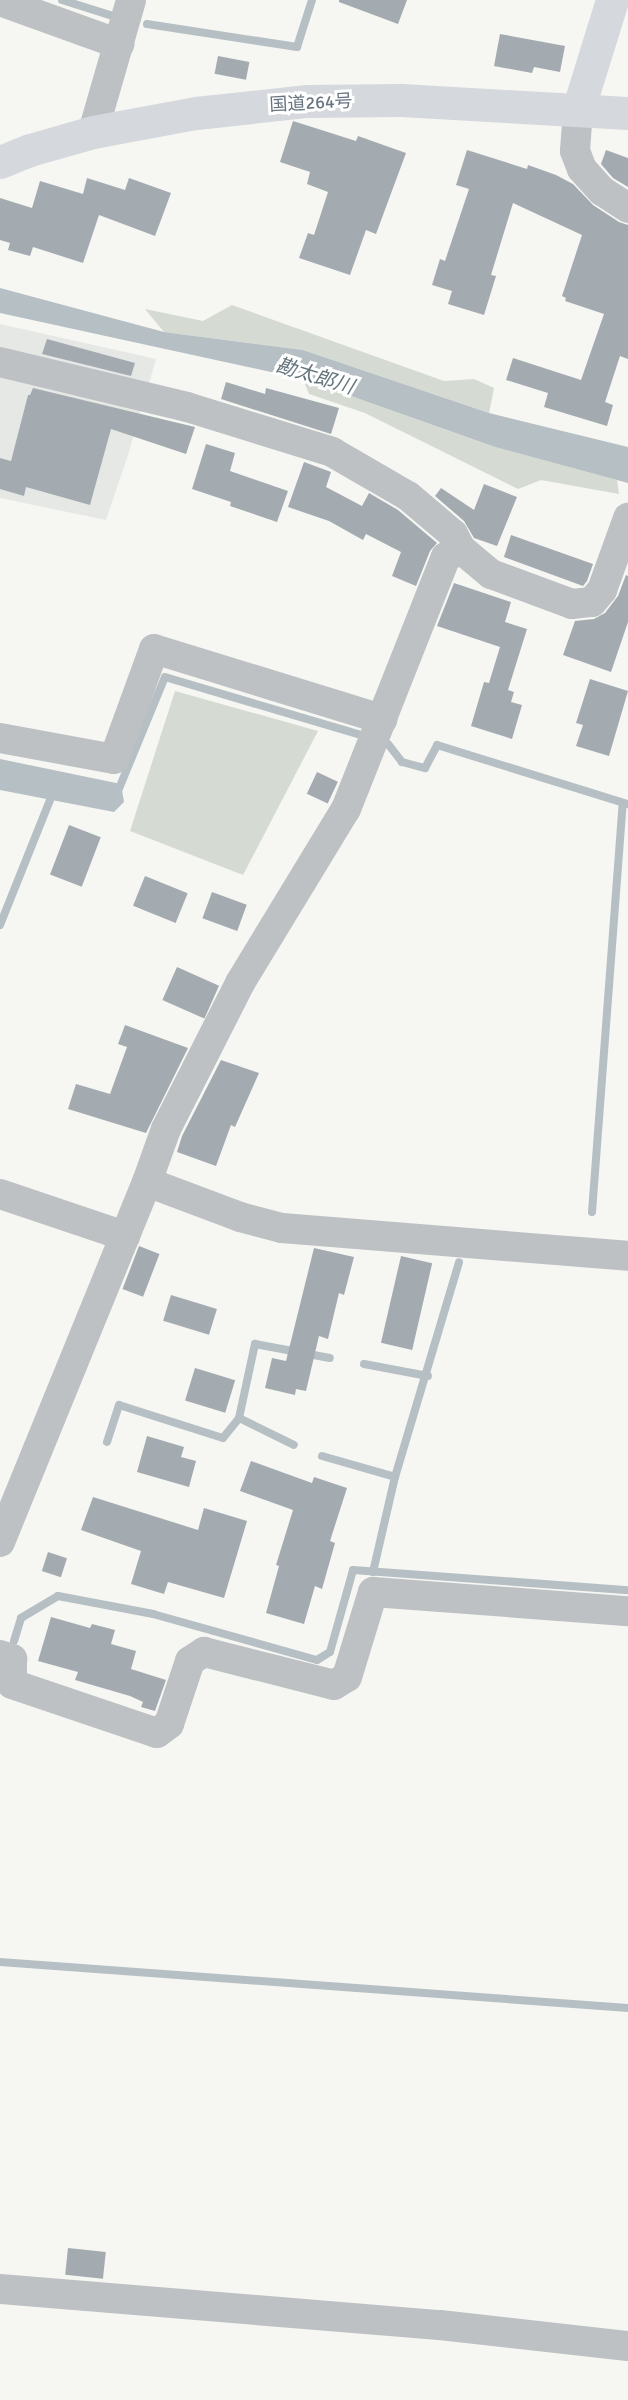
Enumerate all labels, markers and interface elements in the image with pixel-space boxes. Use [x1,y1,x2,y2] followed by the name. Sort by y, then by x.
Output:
[269,90,353,116] street label: 国道264号
[273,353,357,399] water label: 勘太郎川

